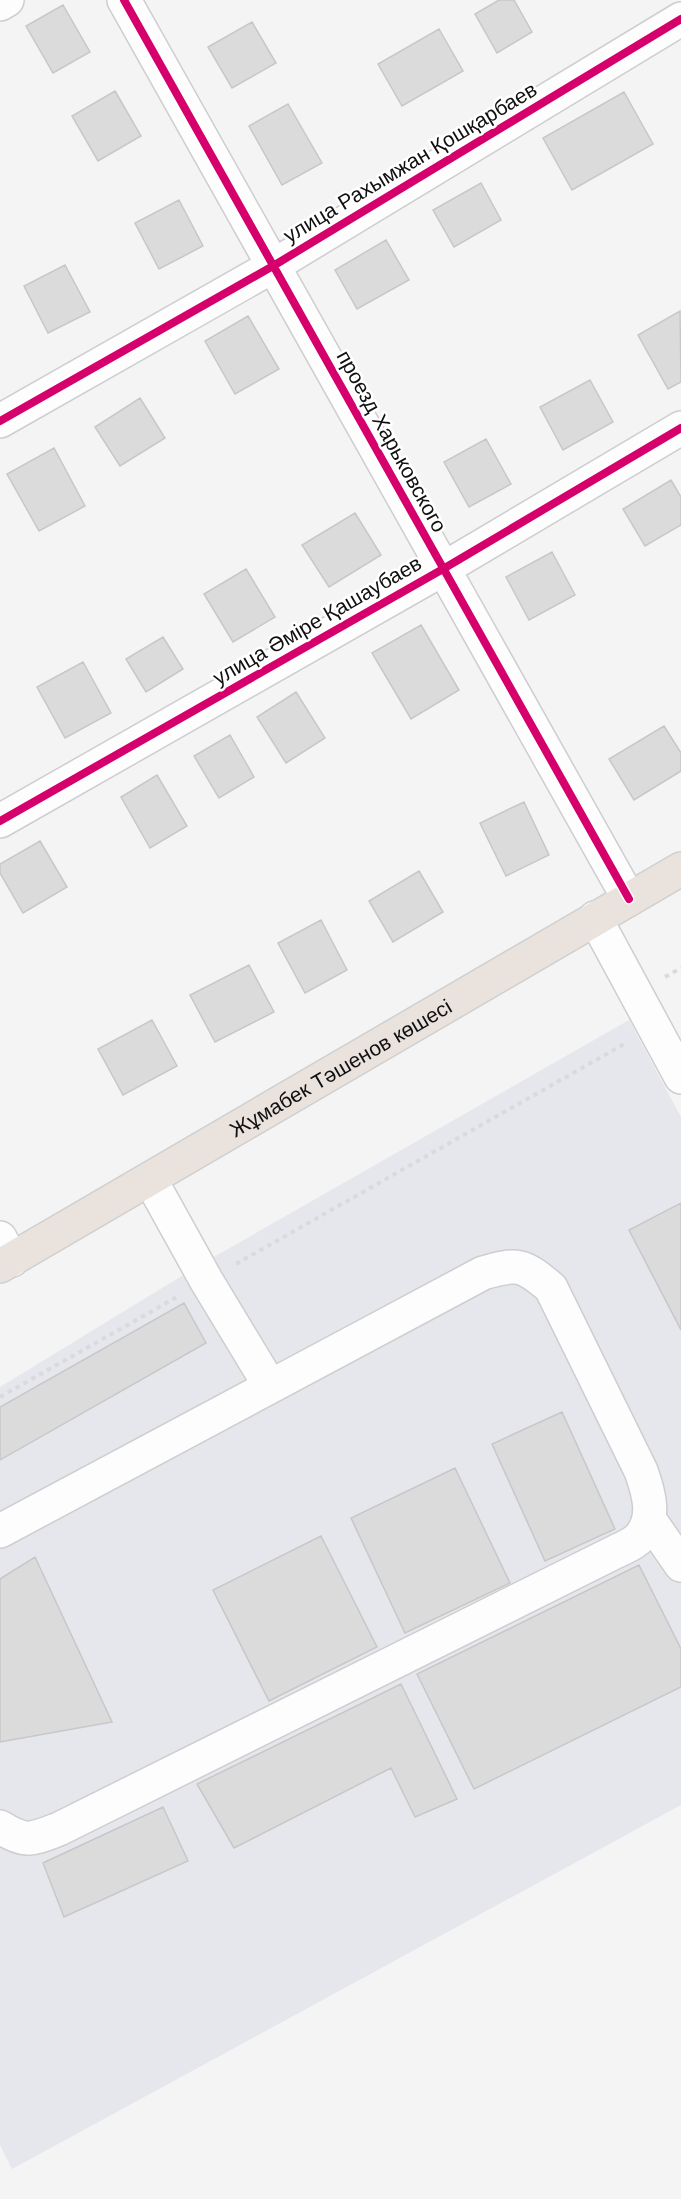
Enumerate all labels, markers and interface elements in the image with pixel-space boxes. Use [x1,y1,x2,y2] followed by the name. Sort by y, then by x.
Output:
[279,77,541,247] street label: улица Рахымжан Қошқарбаев
[332,346,452,536] street label: проезд Харьковского
[209,551,425,689] street label: улица Әміре Қашаубаев
[226,994,455,1141] street label: Жұмабек Тәшенов көшесі

